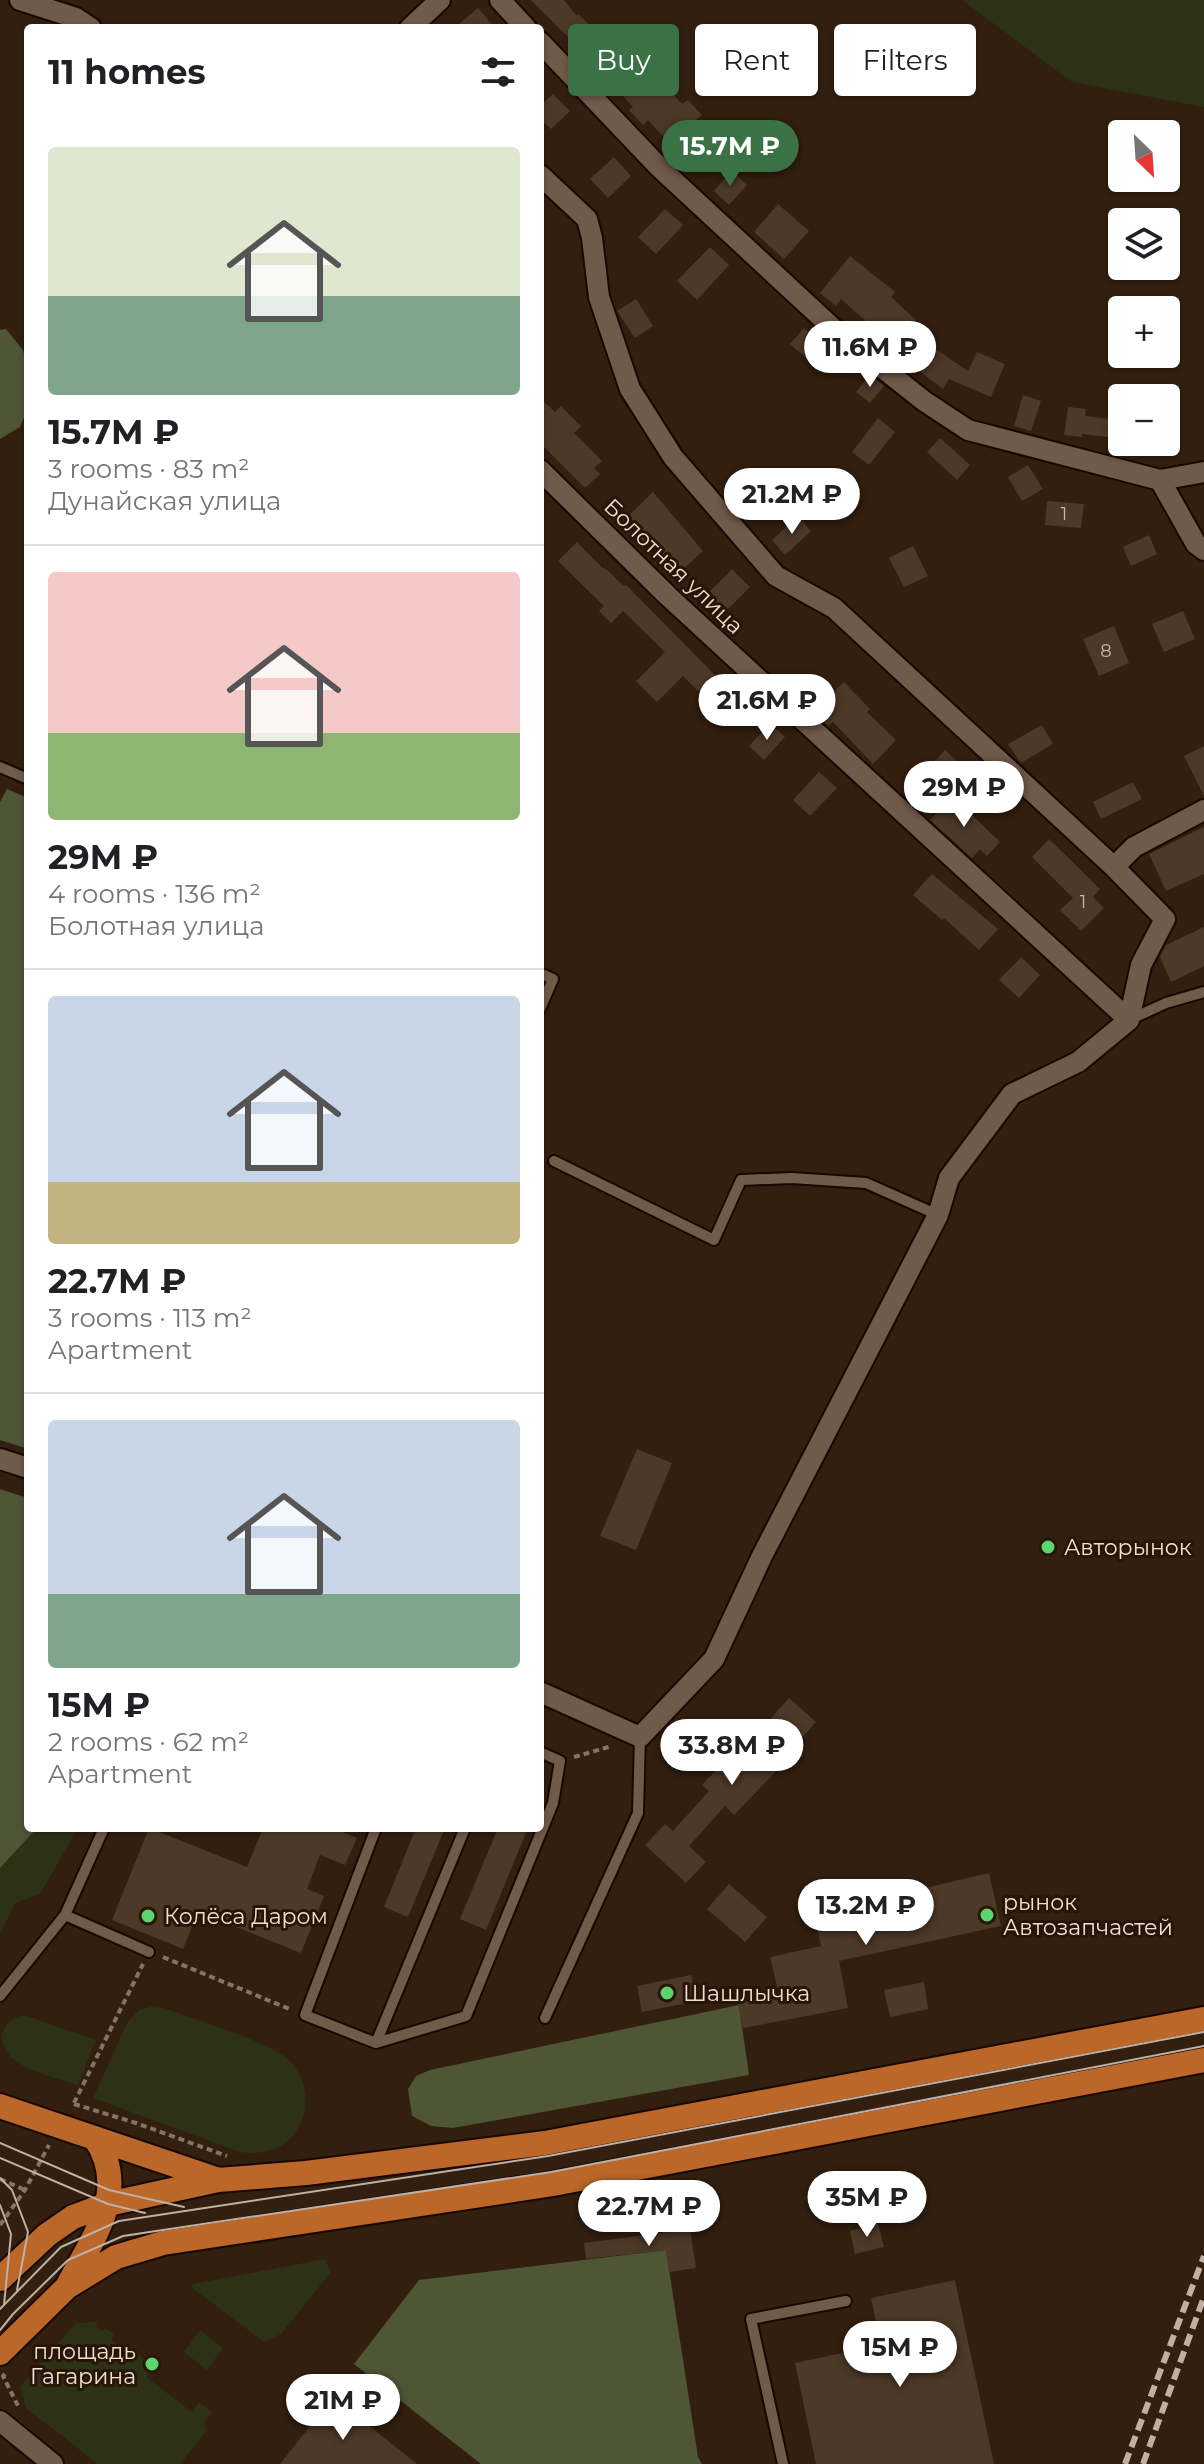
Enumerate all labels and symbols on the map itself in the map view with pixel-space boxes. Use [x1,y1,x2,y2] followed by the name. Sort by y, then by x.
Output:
[656,120,804,188] pin: 15.7M ₽
[1108,120,1180,192] north arrow
[796,321,944,389] pin: 11.6M ₽
[718,468,866,536] pin: 21.2M ₽
[598,493,749,640] street label: Болотная улица
[1061,503,1067,525] house number: 1
[1100,640,1112,662] house number: 8
[693,674,841,742] pin: 21.6M ₽
[908,761,1020,829] pin: 29M ₽
[1080,891,1086,913] house number: 1
[1064,1534,1192,1561] place label: Авторынок
[1039,1538,1057,1556] marker: Авторынок
[658,1719,806,1787] pin: 33.8M ₽
[792,1879,940,1947] pin: 13.2M ₽
[1003,1889,1173,1941] place label: рынок Автозапчастей
[164,1903,328,1930] place label: Колёса Даром
[978,1906,996,1924] marker: рынок Автозапчастей
[139,1907,157,1925] marker: Колёса Даром
[683,1980,810,2007] place label: Шашлычка
[658,1984,676,2002] marker: Шашлычка
[811,2171,923,2239] pin: 35M ₽
[575,2180,723,2248] pin: 22.7M ₽
[844,2321,956,2389] pin: 15M ₽
[30,2338,136,2390] place label: площадь Гагарина
[143,2355,161,2373] marker: площадь Гагарина
[287,2374,399,2442] pin: 21M ₽

